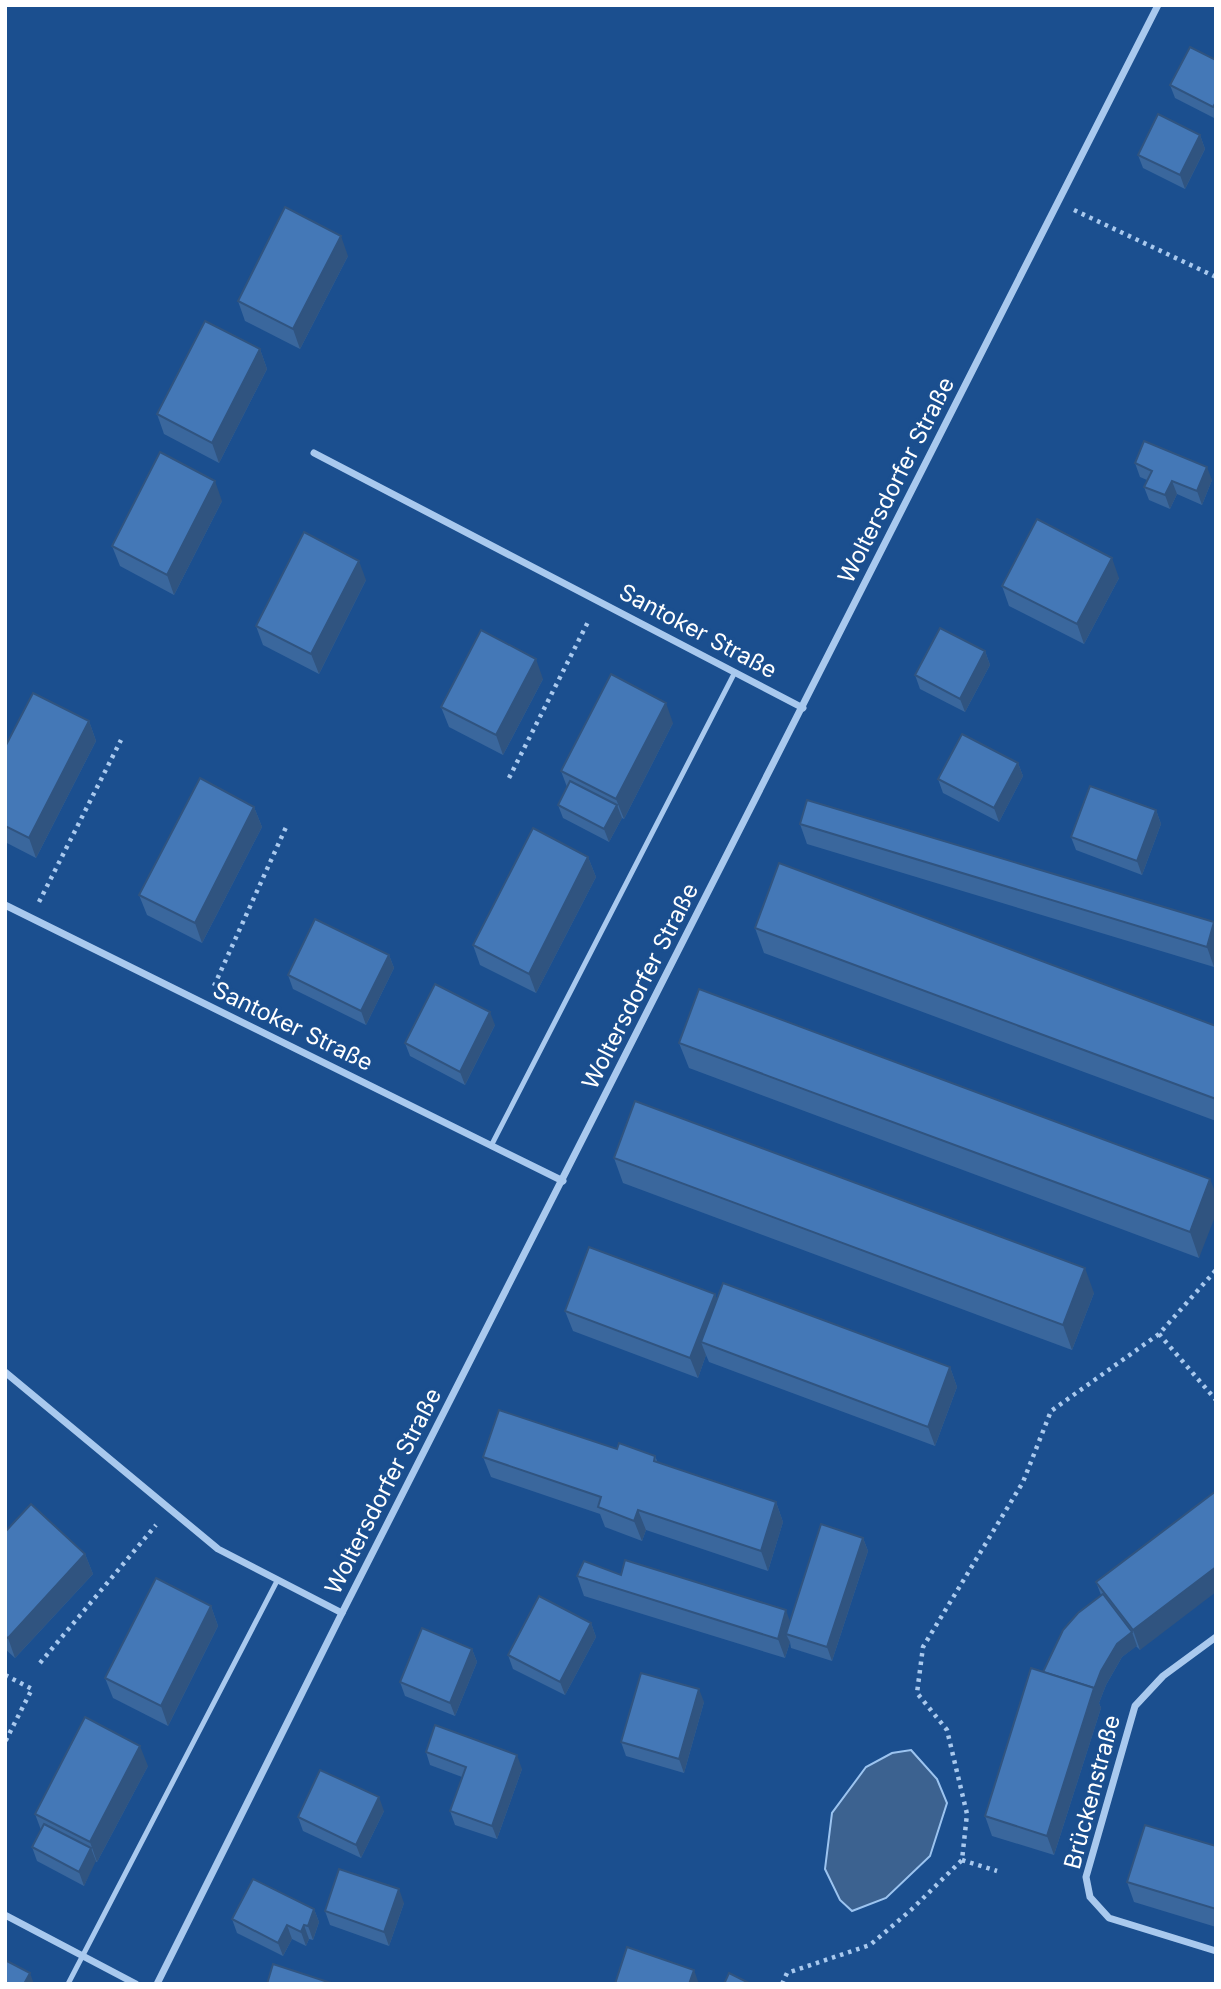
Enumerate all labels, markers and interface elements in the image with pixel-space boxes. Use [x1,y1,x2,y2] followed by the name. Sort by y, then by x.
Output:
[832,372,960,588] street label: Woltersdorfer Straße
[614,578,782,684] street label: Santoker Straße
[576,878,704,1094] street label: Woltersdorfer Straße
[208,975,378,1077] street label: Santoker Straße
[319,1383,447,1599] street label: Woltersdorfer Straße
[1058,1712,1126,1872] street label: Brückenstraße

